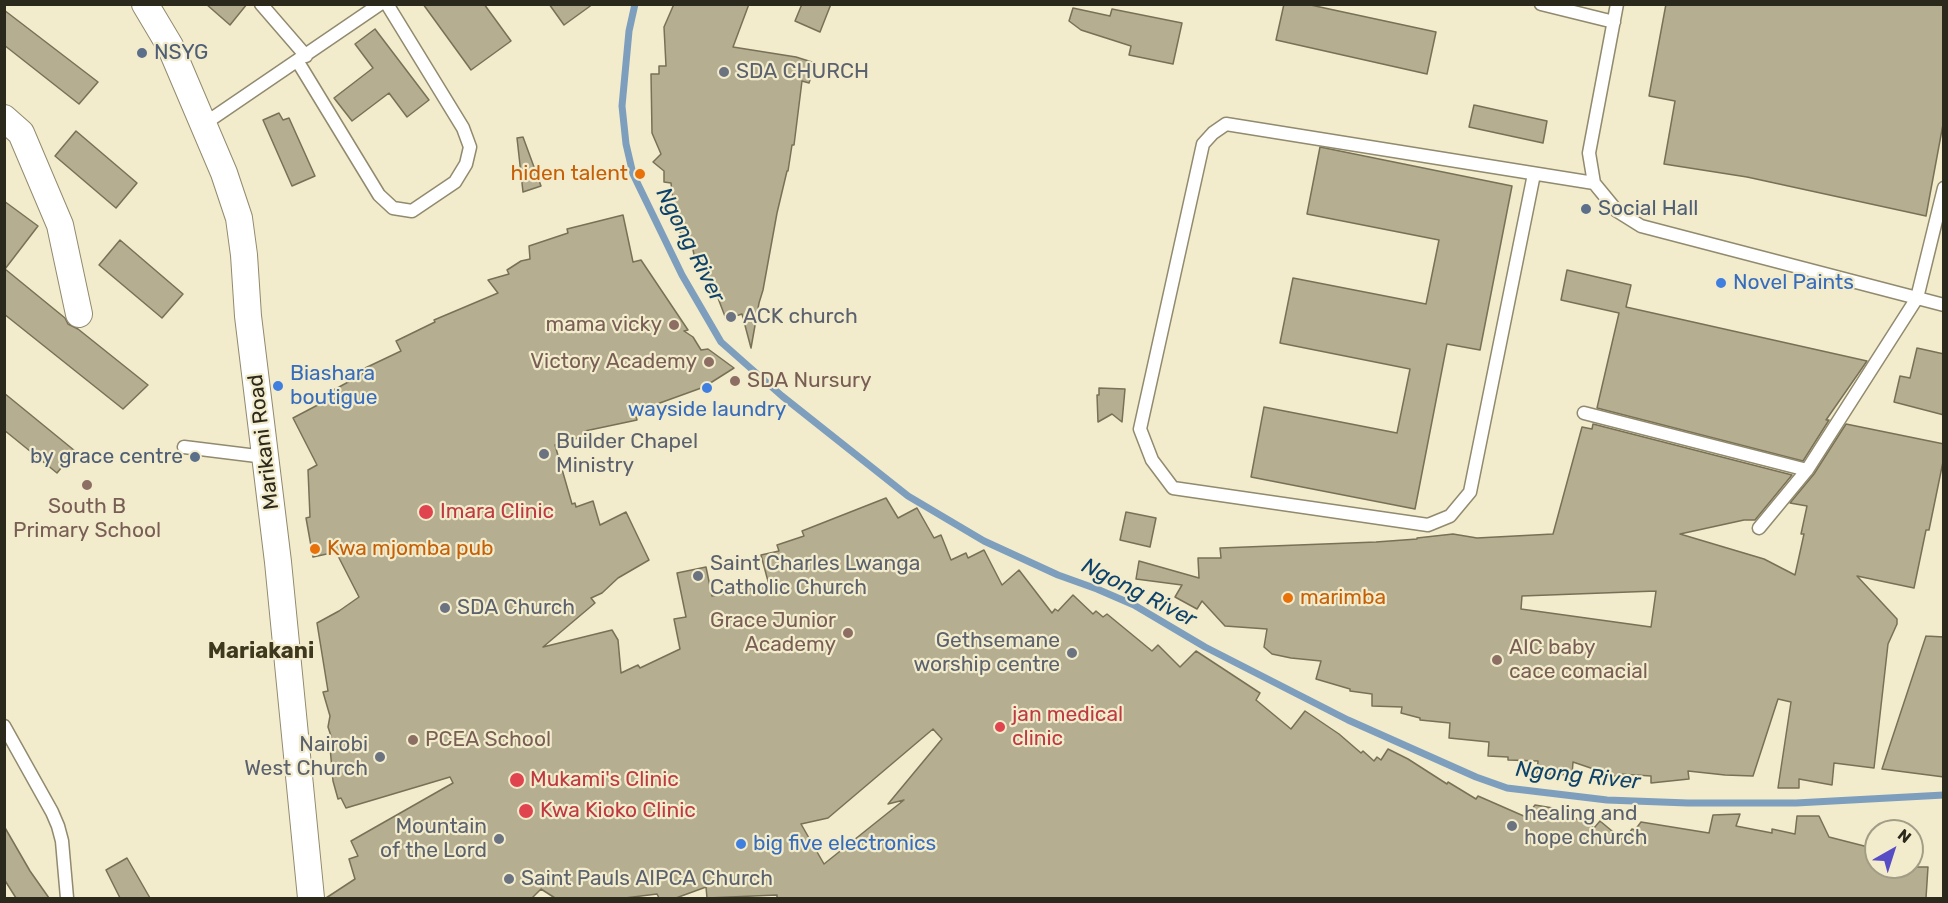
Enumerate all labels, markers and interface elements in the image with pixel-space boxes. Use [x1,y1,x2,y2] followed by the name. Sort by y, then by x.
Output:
[154,40,208,66] place label: NSYG
[135,46,149,60] marker: NSYG
[736,59,869,85] place label: SDA CHURCH
[717,65,731,79] marker: SDA CHURCH
[511,161,628,187] place label: hiden talent
[633,167,647,181] marker: hiden talent
[650,183,730,307] water label: Ngong River
[1598,196,1698,222] place label: Social Hall
[1579,202,1593,216] marker: Social Hall
[1733,270,1854,296] place label: Novel Paints
[1714,276,1728,290] marker: Novel Paints
[743,304,858,330] place label: ACK church
[724,310,738,324] marker: ACK church
[546,312,662,338] place label: mama vicky
[667,318,681,332] marker: mama vicky
[530,349,697,375] place label: Victory Academy
[702,355,716,369] marker: Victory Academy
[290,361,377,411] place label: Biashara boutigue
[747,368,872,394] place label: SDA Nursury
[243,373,285,511] street label: Marikani Road
[728,374,742,388] marker: SDA Nursury
[271,379,285,393] marker: Biashara boutigue
[700,381,714,395] marker: wayside laundry
[628,397,786,423] place label: wayside laundry
[556,429,698,479] place label: Builder Chapel Ministry
[30,444,183,470] place label: by grace centre
[537,447,551,461] marker: Builder Chapel Ministry
[188,450,202,464] marker: by grace centre
[80,478,94,492] marker: South B Primary School
[13,494,161,544] place label: South B Primary School
[440,499,554,525] place label: Imara Clinic
[417,503,435,521] marker: Imara Clinic
[327,536,494,562] place label: Kwa mjomba pub
[308,542,322,556] marker: Kwa mjomba pub
[710,551,920,601] place label: Saint Charles Lwanga Catholic Church
[1077,553,1201,633] water label: Ngong River
[691,569,705,583] marker: Saint Charles Lwanga Catholic Church
[1300,585,1386,611] place label: marimba
[1281,591,1295,605] marker: marimba
[457,595,575,621] place label: SDA Church
[438,601,452,615] marker: SDA Church
[710,608,836,658] place label: Grace Junior Academy
[841,626,855,640] marker: Grace Junior Academy
[913,628,1060,678] place label: Gethsemane worship centre
[1509,635,1648,685] place label: AIC baby cace comacial
[208,639,314,665] district label: Mariakani
[1065,646,1079,660] marker: Gethsemane worship centre
[1490,653,1504,667] marker: AIC baby cace comacial
[1012,702,1123,752] place label: jan medical clinic
[993,720,1007,734] marker: jan medical clinic
[425,727,551,753] place label: PCEA School
[244,732,368,782] place label: Nairobi West Church
[406,733,420,747] marker: PCEA School
[373,750,387,764] marker: Nairobi West Church
[1514,756,1642,796] water label: Ngong River
[530,767,679,793] place label: Mukami's Clinic
[508,771,526,789] marker: Mukami's Clinic
[540,798,696,824] place label: Kwa Kioko Clinic
[1524,801,1647,851] place label: healing and hope church
[517,802,535,820] marker: Kwa Kioko Clinic
[380,814,487,864] place label: Mountain of the Lord
[1505,819,1519,833] marker: healing and hope church
[1864,819,1924,879] north arrow
[1894,825,1915,847] text: N
[753,831,936,857] place label: big five electronics
[492,832,506,846] marker: Mountain of the Lord
[734,837,748,851] marker: big five electronics
[521,866,773,892] place label: Saint Pauls AIPCA Church
[502,872,516,886] marker: Saint Pauls AIPCA Church

